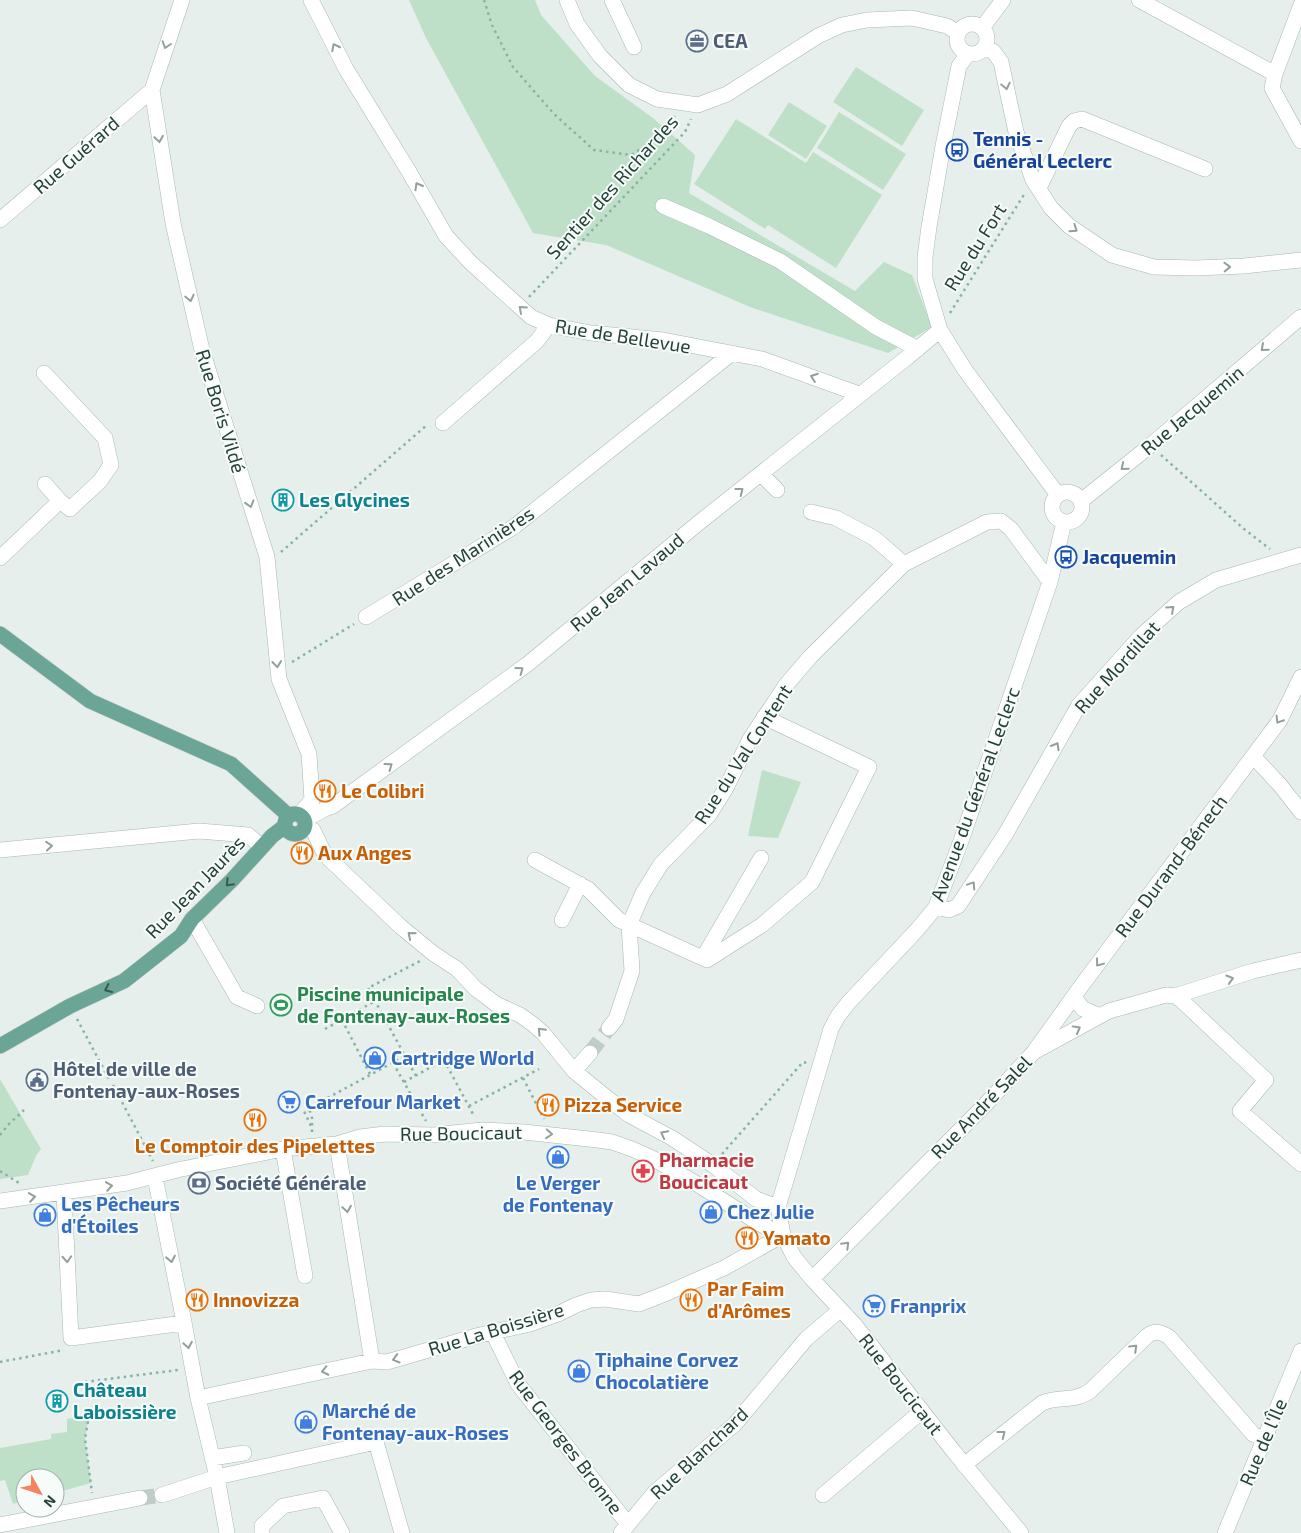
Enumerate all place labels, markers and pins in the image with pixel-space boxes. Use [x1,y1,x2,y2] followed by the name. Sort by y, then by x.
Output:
[685,29,709,53] office icon: CEA
[713,29,748,52] place label: CEA
[973,127,1112,172] place label: Tennis - Général Leclerc
[945,138,969,162] bus stop icon: Tennis - Général Leclerc
[271,488,295,512] building icon: Les Glycines
[299,488,410,512] place label: Les Glycines
[1054,545,1078,569] bus stop icon: Jacquemin
[1082,545,1176,568] place label: Jacquemin
[313,779,337,803] restaurant icon: Le Colibri
[341,779,425,802] place label: Le Colibri
[290,841,314,865] restaurant icon: Aux Anges
[318,841,412,864] place label: Aux Anges
[297,982,510,1028] place label: Piscine municipale de Fontenay-aux-Roses
[269,993,293,1017] sports icon: Piscine municipale de Fontenay-aux-Roses
[363,1046,387,1070] shop icon: Cartridge World
[391,1046,534,1069] place label: Cartridge World
[53,1057,240,1103] place label: Hôtel de ville de Fontenay-aux-Roses
[25,1068,49,1092] public building icon: Hôtel de ville de Fontenay-aux-Roses
[277,1090,301,1114] supermarket icon: Carrefour Market
[305,1090,461,1113] place label: Carrefour Market
[536,1093,560,1117] restaurant icon: Pizza Service
[564,1093,682,1116] place label: Pizza Service
[243,1108,267,1132] restaurant icon: Le Comptoir des Pipelettes
[135,1134,375,1157] place label: Le Comptoir des Pipelettes
[546,1145,570,1169] shop icon: Le Verger de Fontenay
[659,1148,755,1193] place label: Pharmacie Boucicaut
[631,1159,655,1183] pharmacy icon: Pharmacie Boucicaut
[187,1171,211,1195] bank icon: Société Générale
[215,1171,367,1194] place label: Société Générale
[503,1171,613,1217] place label: Le Verger de Fontenay
[61,1192,180,1237] place label: Les Pêcheurs d'Étoiles
[699,1200,723,1224] shop icon: Chez Julie
[727,1200,815,1223] place label: Chez Julie
[33,1203,57,1227] shop icon: Les Pêcheurs d'Étoiles
[735,1226,759,1250] restaurant icon: Yamato
[763,1226,831,1249] place label: Yamato
[707,1277,791,1322] place label: Par Faim d'Arômes
[185,1288,209,1312] restaurant icon: Innovizza
[213,1288,299,1311] place label: Innovizza
[679,1288,703,1312] restaurant icon: Par Faim d'Arômes
[862,1294,886,1318] supermarket icon: Franprix
[890,1294,966,1317] place label: Franprix
[595,1348,739,1393] place label: Tiphaine Corvez Chocolatière
[567,1359,591,1383] shop icon: Tiphaine Corvez Chocolatière
[73,1378,177,1423] place label: Château Laboissière
[45,1389,69,1413] building icon: Château Laboissière
[322,1399,509,1445] place label: Marché de Fontenay-aux-Roses
[294,1410,318,1434] shop icon: Marché de Fontenay-aux-Roses

